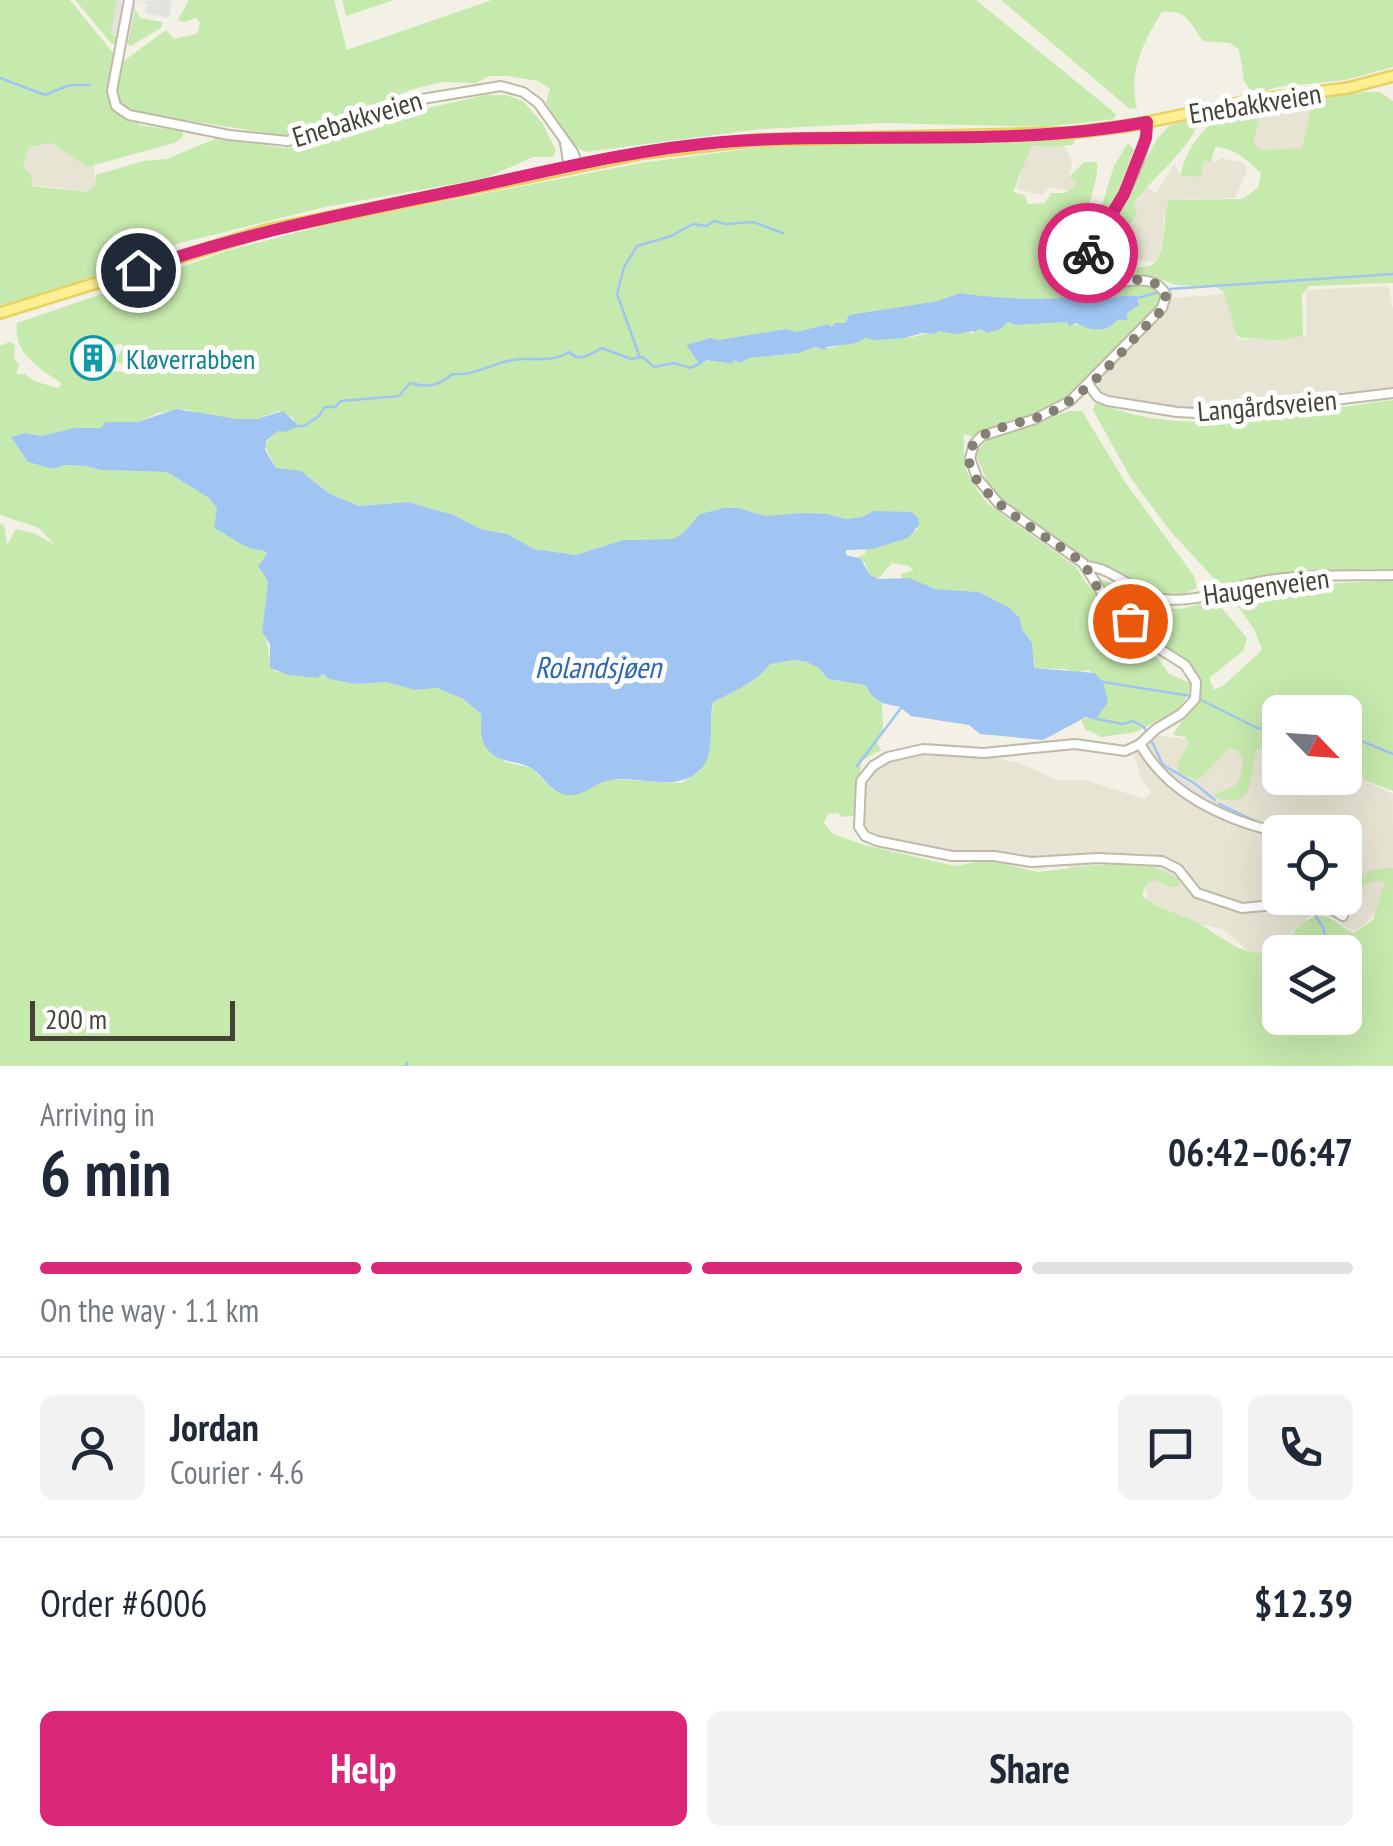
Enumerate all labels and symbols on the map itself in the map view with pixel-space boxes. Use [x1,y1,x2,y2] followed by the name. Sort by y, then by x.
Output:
[1186,74,1324,132] street label: Enebakkveien
[288,81,426,155] street label: Enebakkveien
[1038,203,1138,303] courier
[96,228,181,313] pin
[70,335,116,381] building icon: Kløverrabben
[126,340,255,377] place label: Kløverrabben
[1196,380,1338,430] street label: Langårdsveien
[1201,559,1331,613] street label: Haugenveien
[1088,579,1173,664] pin
[535,647,663,686] water label: Rolandsjøen
[1262,695,1362,795] north arrow
[30,996,235,1040] scale bar

